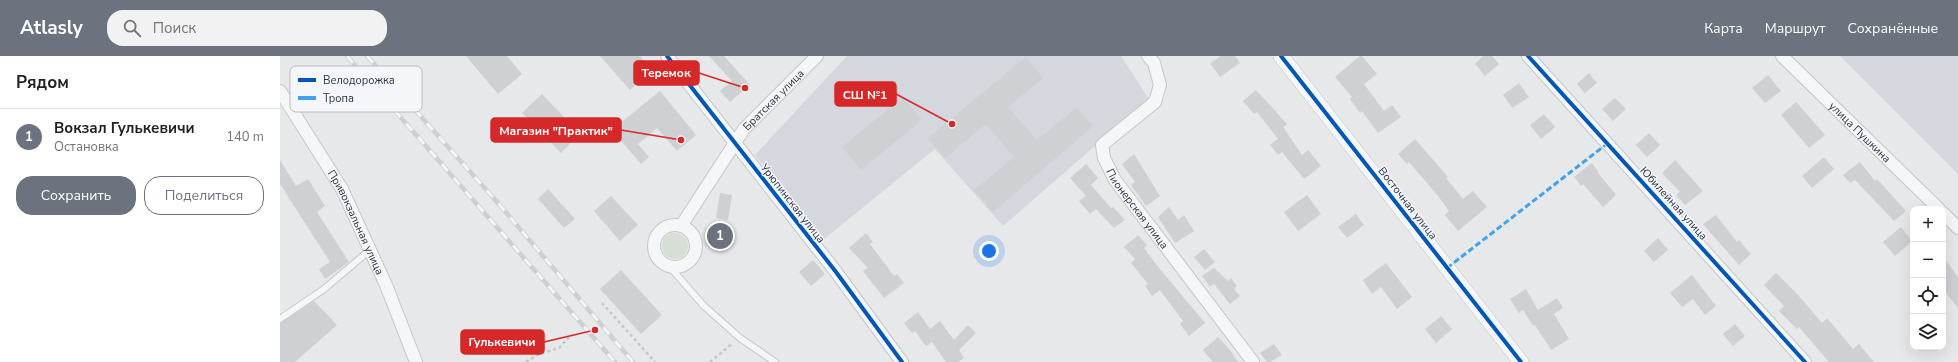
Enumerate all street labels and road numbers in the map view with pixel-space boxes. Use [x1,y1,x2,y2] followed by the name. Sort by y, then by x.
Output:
[740,66,808,134] street label: Братская улица
[1825,99,1894,166] street label: улица Пушкина
[756,160,828,246] street label: Урюпинская улица
[1636,163,1711,243] street label: Юбилейная улица
[1375,164,1441,243] street label: Восточная улица
[1103,166,1172,252] street label: Пионерская улица
[324,167,387,277] street label: Привокзальная улица

